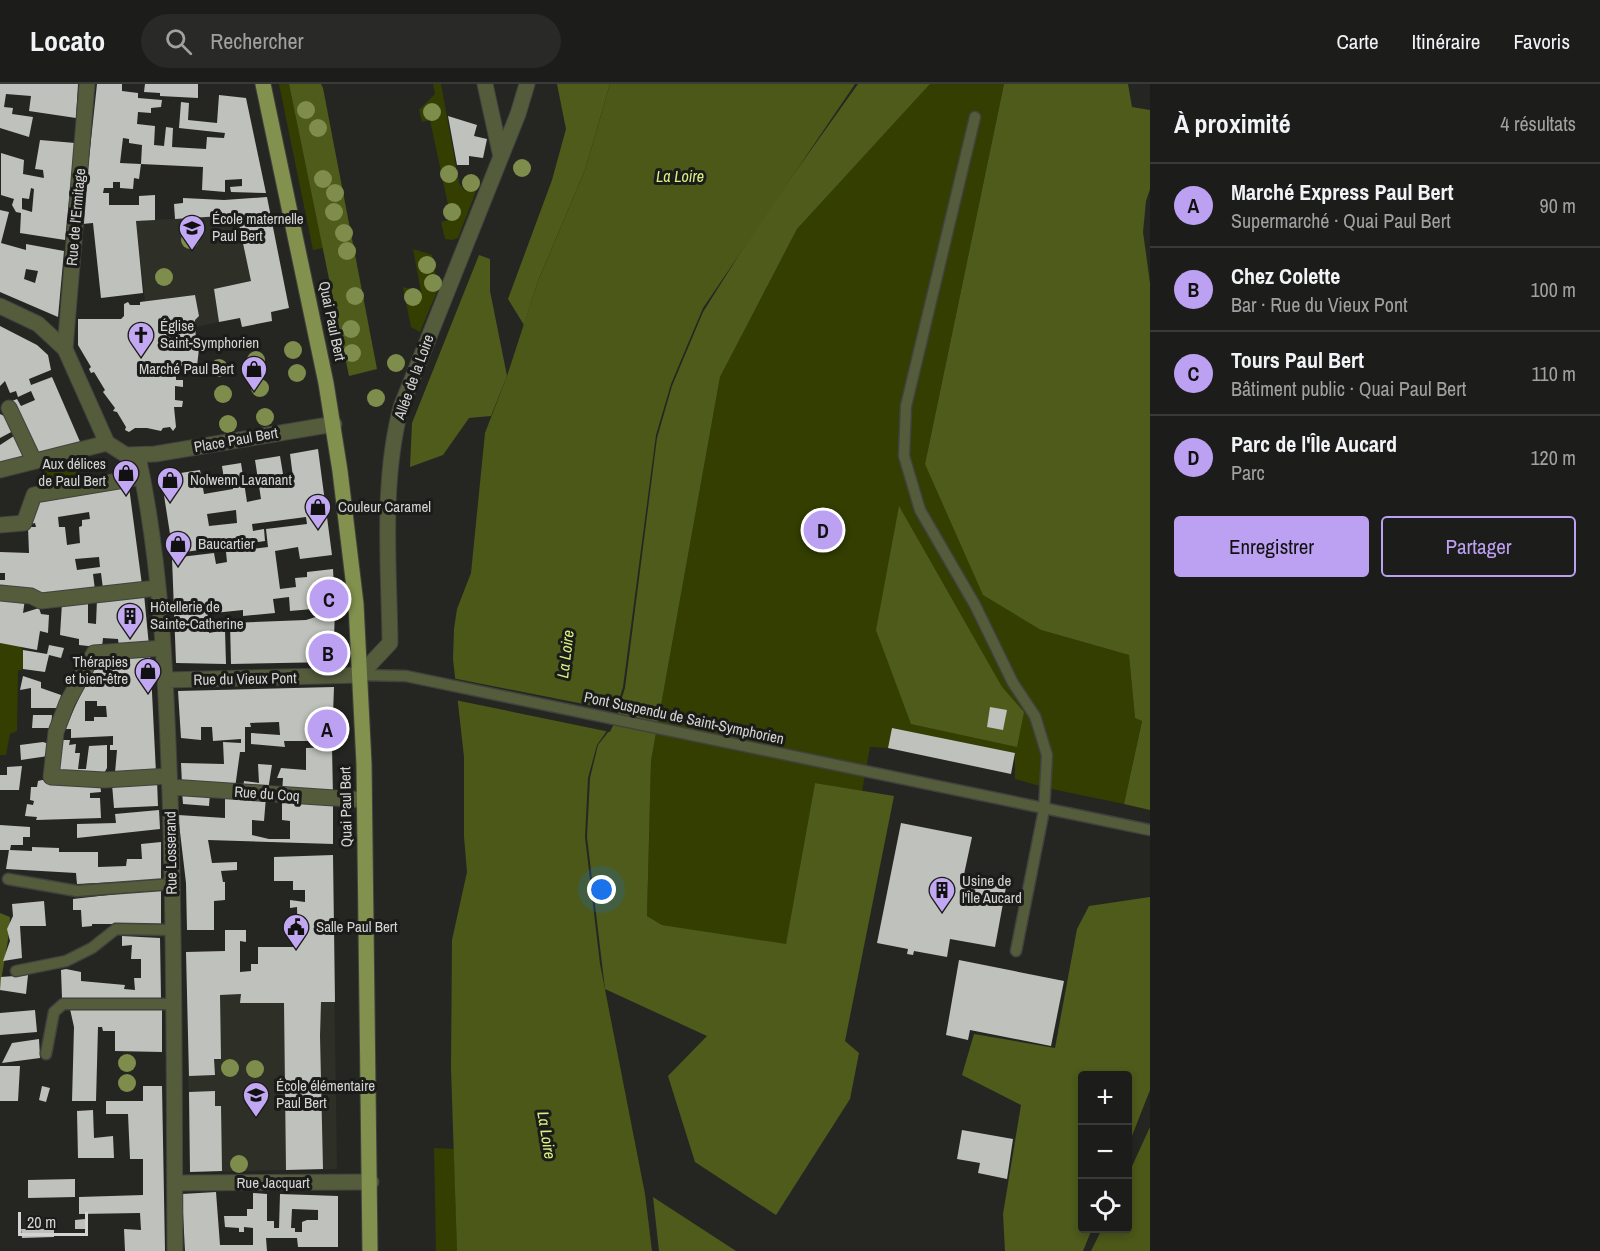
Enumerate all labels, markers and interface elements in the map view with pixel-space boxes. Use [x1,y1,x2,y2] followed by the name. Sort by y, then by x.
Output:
[141,14,561,68] search box
[30,22,105,60] text: Locato
[162,25,195,58] icon: search
[210,26,304,56] text: Rechercher
[1336,27,1379,56] text: Carte
[1412,27,1480,56] text: Itinéraire
[1513,27,1570,56] text: Favoris
[1174,106,1291,141] text: À proximité
[1500,110,1576,137] text: 4 résultats
[656,165,704,187] water label: La Loire
[61,167,90,267] street label: Rue de l'Ermitage
[1231,177,1454,207] text: Marché Express Paul Bert
[1188,192,1199,219] text: A
[1540,192,1576,219] text: 90 m
[1231,207,1451,234] text: Supermarché · Quai Paul Bert
[212,208,304,246] place label: École maternelle Paul Bert
[177,213,207,251] school or university icon: École maternelle Paul Bert
[1231,261,1340,291] text: Chez Colette
[1188,276,1199,303] text: B
[1530,276,1576,303] text: 100 m
[314,279,351,363] street label: Quai Paul Bert
[1231,291,1408,318] text: Bar · Rue du Vieux Pont
[160,315,259,353] place label: Église Saint-Symphorien
[126,320,156,358] church icon: Église Saint-Symphorien
[388,331,439,423] street label: Allée de la Loire
[1231,345,1364,375] text: Tours Paul Bert
[239,354,269,392] shop icon: Marché Paul Bert
[139,358,235,379] place label: Marché Paul Bert
[1188,360,1199,387] text: C
[1532,360,1576,387] text: 110 m
[1231,375,1466,402] text: Bâtiment public · Quai Paul Bert
[192,422,280,457] street label: Place Paul Bert
[1231,429,1397,459] text: Parc de l'Île Aucard
[1188,444,1199,471] text: D
[1530,444,1576,471] text: 120 m
[38,453,107,491] place label: Aux délices de Paul Bert
[111,458,141,496] shop icon: Aux délices de Paul Bert
[1231,459,1265,486] text: Parc
[155,465,185,503] shop icon: Nolwenn Lavanant
[190,469,292,490] place label: Nolwenn Lavanant
[303,492,333,530] shop icon: Couleur Caramel
[338,496,431,517] place label: Couleur Caramel
[804,508,842,552] pin: D
[1174,516,1369,577] button: Enregistrer
[1381,516,1576,577] button: Partager
[163,529,193,567] shop icon: Baucartier
[198,533,255,554] place label: Baucartier
[310,576,348,622] pin: C
[150,596,244,634] place label: Hôtellerie de Sainte-Catherine
[115,601,145,639] building icon: Hôtellerie de Sainte-Catherine
[551,629,579,679] water label: La Loire
[308,630,348,676] pin: B
[65,651,128,689] place label: Thérapies et bien-être
[133,656,163,694] shop icon: Thérapies et bien-être
[193,667,297,690] street label: Rue du Vieux Pont
[582,686,786,749] street label: Pont Suspendu de Saint-Symphorien
[308,706,346,752] pin: A
[334,766,357,848] street label: Quai Paul Bert
[234,781,301,806] street label: Rue du Coq
[159,811,182,895] street label: Rue Losserand
[962,870,1022,908] place label: Usine de l'Île Aucard
[587,875,616,904] your location
[927,875,957,913] building icon: Usine de l'Île Aucard
[281,912,311,950] public building icon: Salle Paul Bert
[316,916,398,937] place label: Salle Paul Bert
[1078,1071,1132,1233] map controls
[1078,1071,1132,1125] button: +
[276,1075,375,1113] place label: École élémentaire Paul Bert
[241,1080,271,1118] school or university icon: École élémentaire Paul Bert
[532,1109,562,1161] water label: La Loire
[1078,1125,1132,1179] button: −
[236,1172,310,1193] street label: Rue Jacquart
[1078,1179,1132,1233] button: locate
[18,1209,88,1236] scale bar
[27,1211,56,1233] text: 20 m

